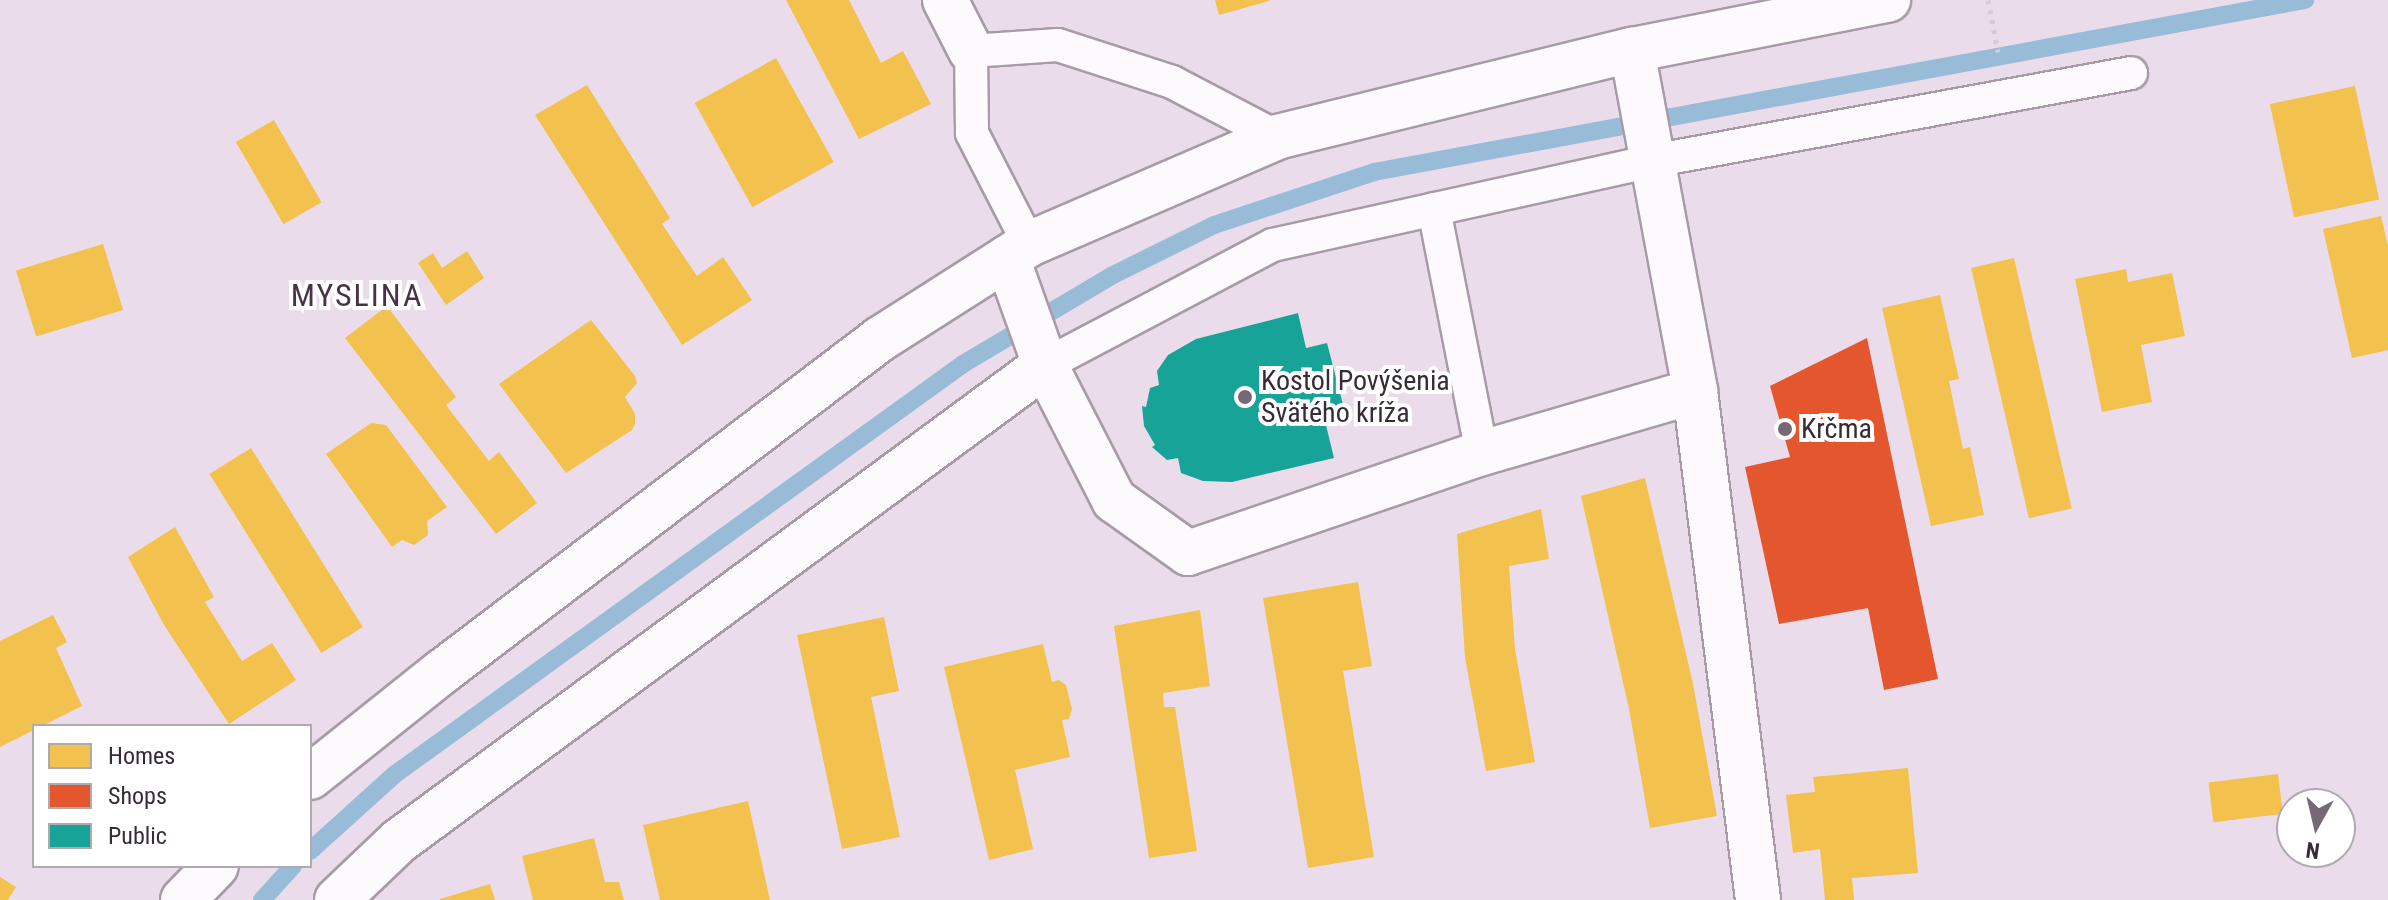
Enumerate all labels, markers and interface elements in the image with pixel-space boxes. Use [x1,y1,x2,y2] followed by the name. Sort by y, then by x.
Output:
[291,276,423,314] district label: MYSLINA
[1261,364,1450,430] place label: Kostol Povýšenia Svätého kríža
[1236,388,1254,406] marker: Kostol Povýšenia Svätého kríža
[1801,412,1872,446] place label: Krčma
[1776,420,1794,438] marker: Krčma
[32,724,312,868] legend
[108,742,175,770] text: Homes
[108,782,167,810] text: Shops
[2276,788,2356,868] north arrow
[108,822,167,850] text: Public
[2304,837,2321,864] text: N

